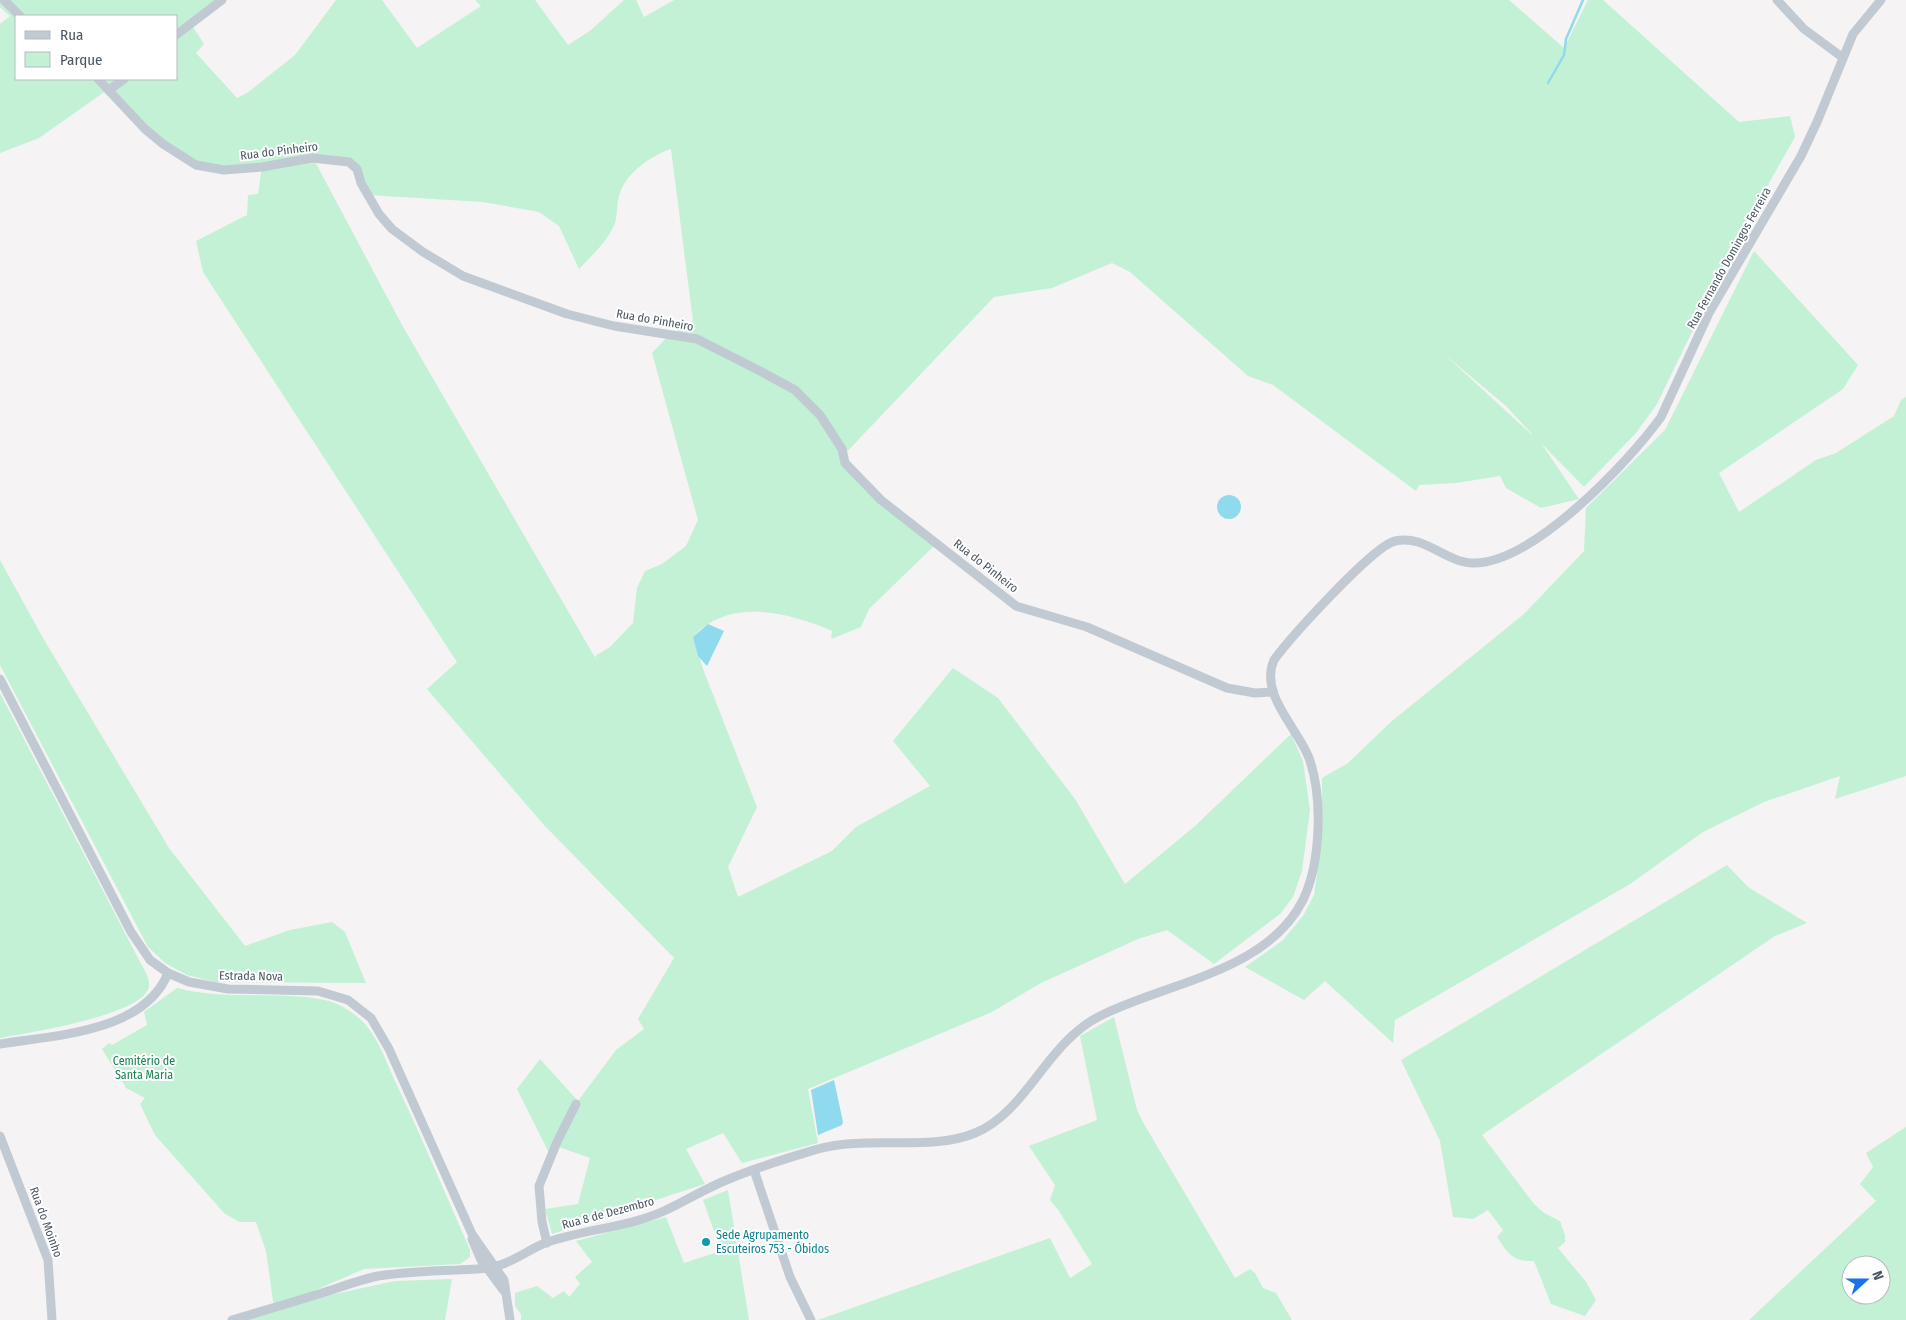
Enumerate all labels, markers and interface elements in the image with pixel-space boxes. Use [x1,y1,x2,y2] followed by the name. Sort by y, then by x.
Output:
[15,15,178,80] legend
[60,26,83,44] text: Rua
[60,51,103,69] text: Parque
[239,139,319,163] street label: Rua do Pinheiro
[1684,185,1774,331] street label: Rua Fernando Domingos Ferreira
[615,306,695,334] street label: Rua do Pinheiro
[951,536,1021,596] street label: Rua do Pinheiro
[219,968,283,984] street label: Estrada Nova
[113,1054,175,1082] park label: Cemitério de Santa Maria
[27,1185,65,1259] street label: Rua do Moinho
[560,1194,656,1232] street label: Rua 8 de Dezembro
[716,1228,829,1256] place label: Sede Agrupamento Escuteiros 753 - Óbidos
[700,1236,712,1248] marker: Sede Agrupamento Escuteiros 753 - Óbidos
[1841,1255,1891,1305] north arrow
[1868,1269,1887,1282] text: N

